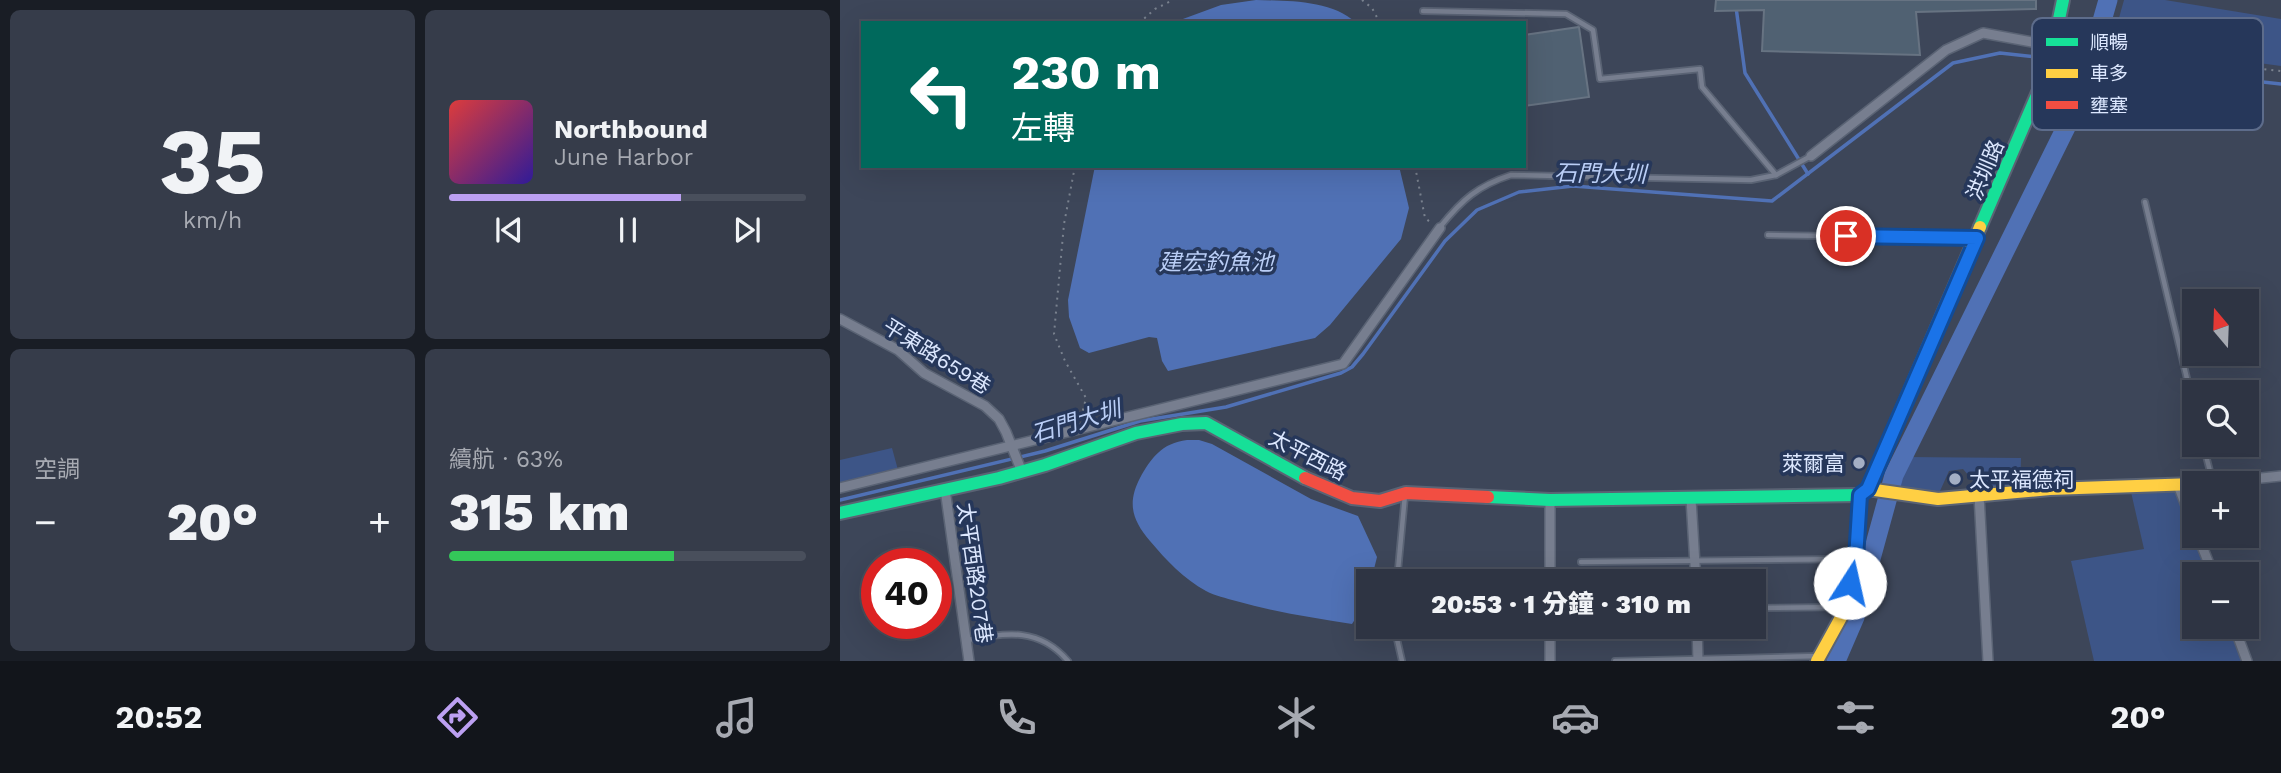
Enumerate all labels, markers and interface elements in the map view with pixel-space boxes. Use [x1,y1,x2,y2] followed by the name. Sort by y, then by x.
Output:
[2032,18,2263,130] legend
[2090,31,2128,54] text: 順暢
[1011,43,1161,101] text: 230 m
[896,49,987,140] icon: left
[2090,62,2128,85] text: 車多
[2090,94,2128,117] text: 壅塞
[159,108,266,215] text: 35
[1011,109,1075,147] text: 左轉
[554,114,708,144] text: Northbound
[1961,136,2009,204] street label: 洪圳路
[554,144,693,171] text: June Harbor
[1554,160,1649,188] water label: 石門大圳
[1816,206,1876,266] pin
[183,207,242,234] text: km/h
[490,211,528,249] icon: previous
[609,211,647,249] icon: pause
[728,211,766,249] icon: next
[1827,217,1865,255] icon: arrive
[1159,249,1276,276] water label: 建宏釣魚池
[2182,289,2259,366] north arrow
[2182,289,2259,639] map controls
[879,313,995,399] street label: 平東路659巷
[2182,380,2259,457] button: search
[1028,395,1127,448] water label: 石門大圳
[1265,425,1351,485] street label: 太平西路
[449,446,563,473] text: 續航 · 63%
[1782,451,1845,476] place label: 萊爾富
[1851,455,1867,471] marker: 萊爾富
[34,456,80,483] text: 空調
[1969,467,2074,492] place label: 太平福德祠
[1947,471,1963,487] marker: 太平福德祠
[2182,471,2259,548] button: +
[449,482,630,543] text: 315 km
[167,492,258,553] text: 20°
[34,500,57,544] text: −
[368,500,391,544] text: +
[953,501,997,645] street label: 太平西路207巷
[1813,546,1887,620] position arrow
[861,548,952,639] speed limit sign: 40
[2182,562,2259,639] button: −
[1431,589,1691,619] text: 20:53 · 1 分鐘 · 310 m
[433,693,482,742] icon: directions
[712,693,761,742] icon: music
[992,693,1041,742] icon: phone
[1272,693,1321,742] icon: climate
[1551,693,1600,742] icon: car
[1831,693,1880,742] icon: filters
[115,698,202,736] text: 20:52
[2110,698,2166,736] text: 20°

